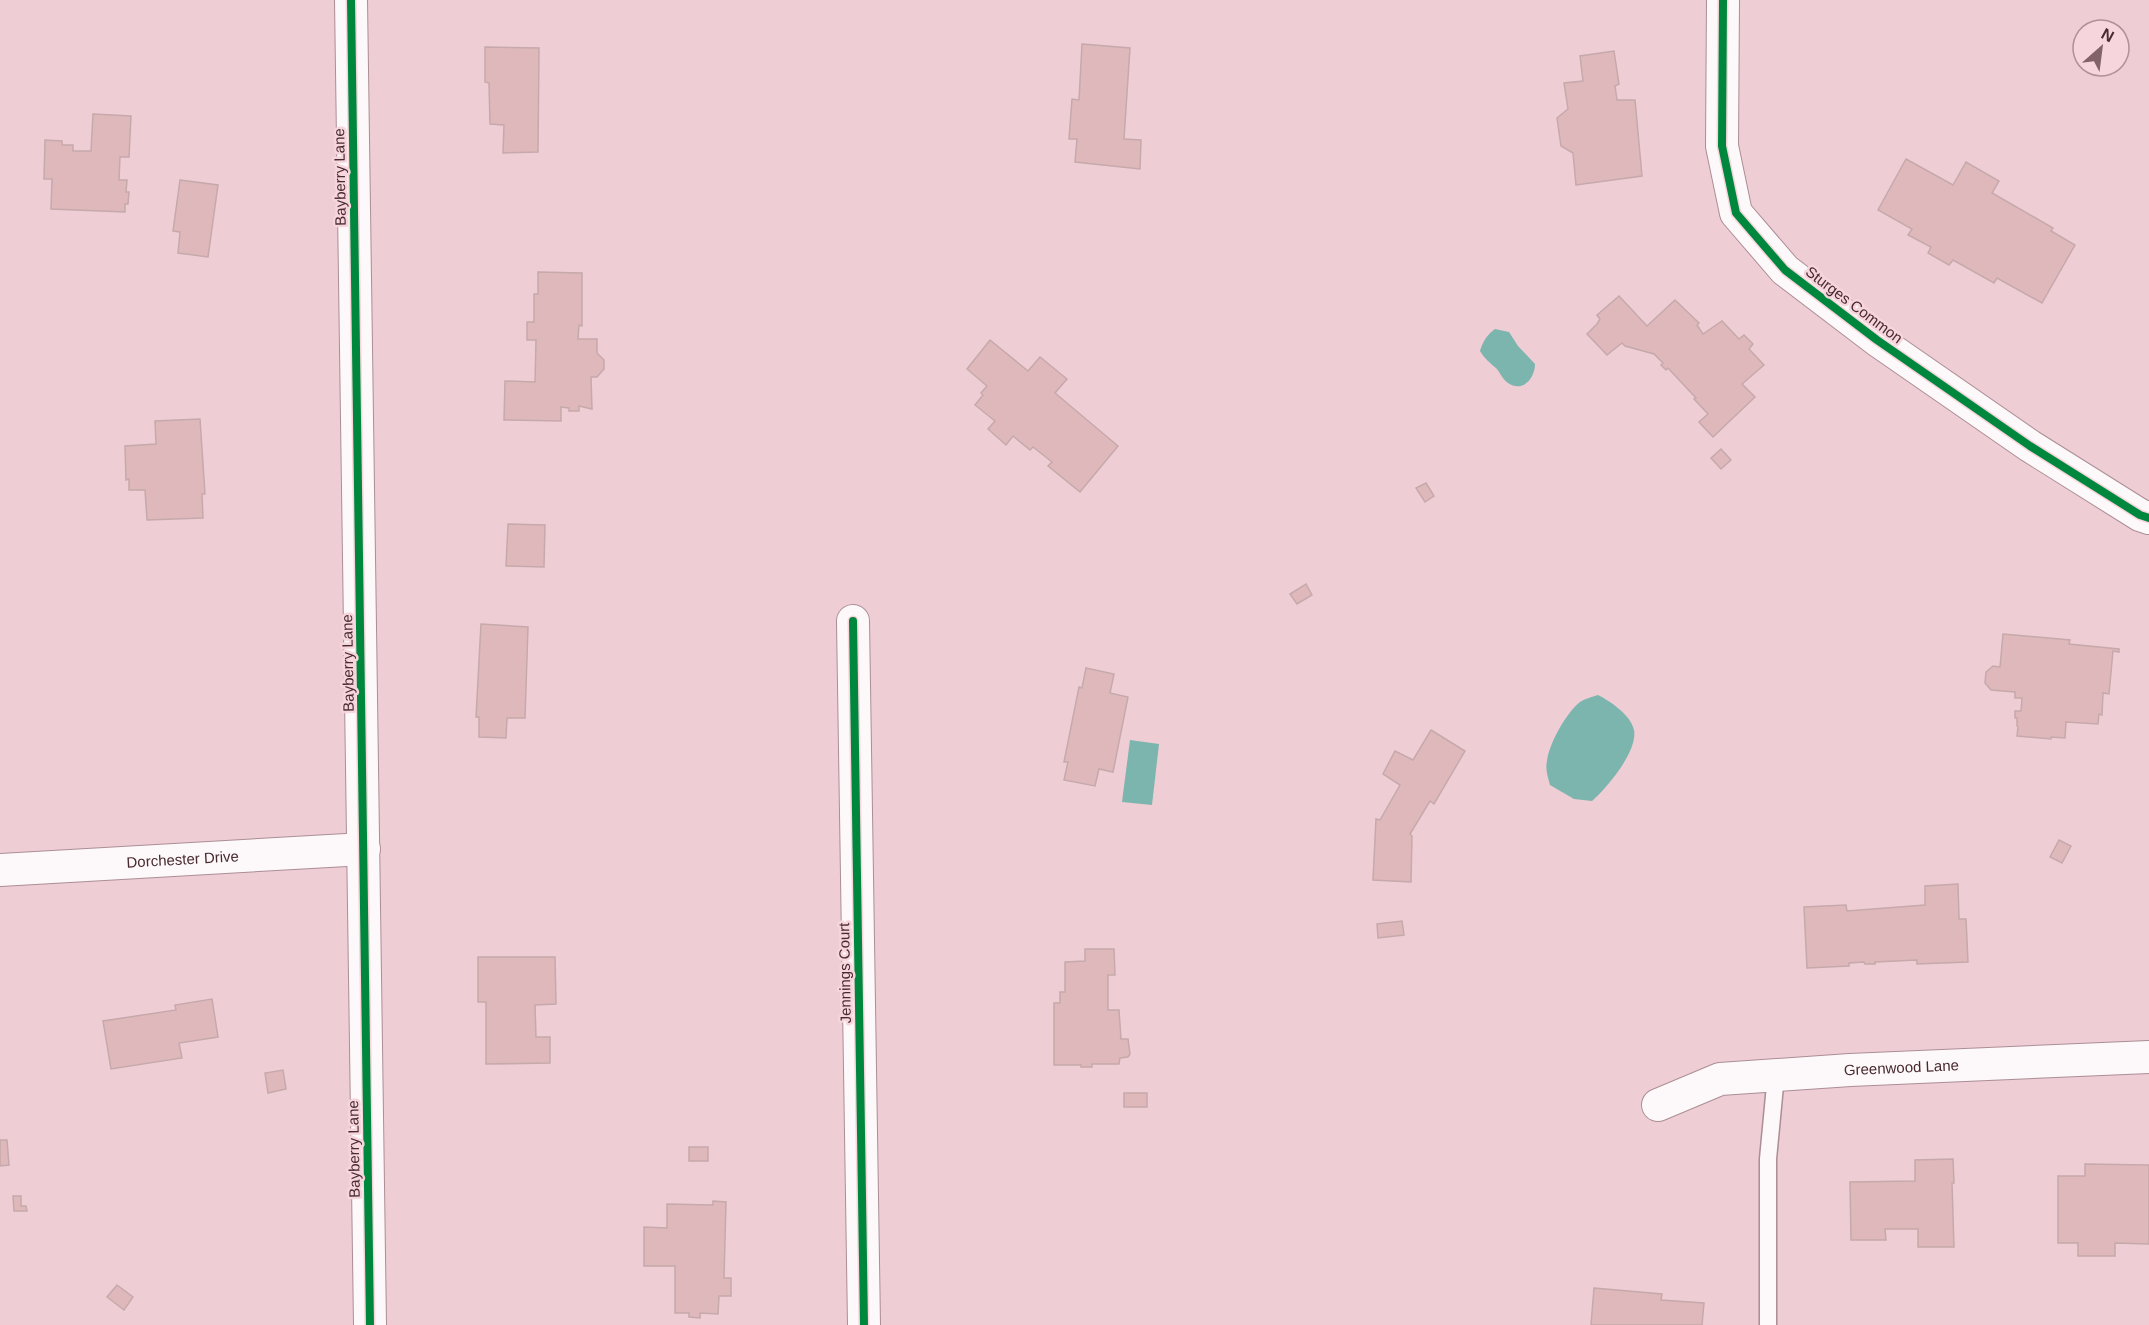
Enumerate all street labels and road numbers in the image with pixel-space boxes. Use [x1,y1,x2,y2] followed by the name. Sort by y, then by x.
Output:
[330,128,349,226] street label: Bayberry Lane
[1803,263,1906,347] street label: Sturges Common
[338,614,357,712] street label: Bayberry Lane
[126,847,239,871] street label: Dorchester Drive
[835,922,854,1024] street label: Jennings Court
[1843,1056,1959,1078] street label: Greenwood Lane
[344,1100,363,1198] street label: Bayberry Lane

